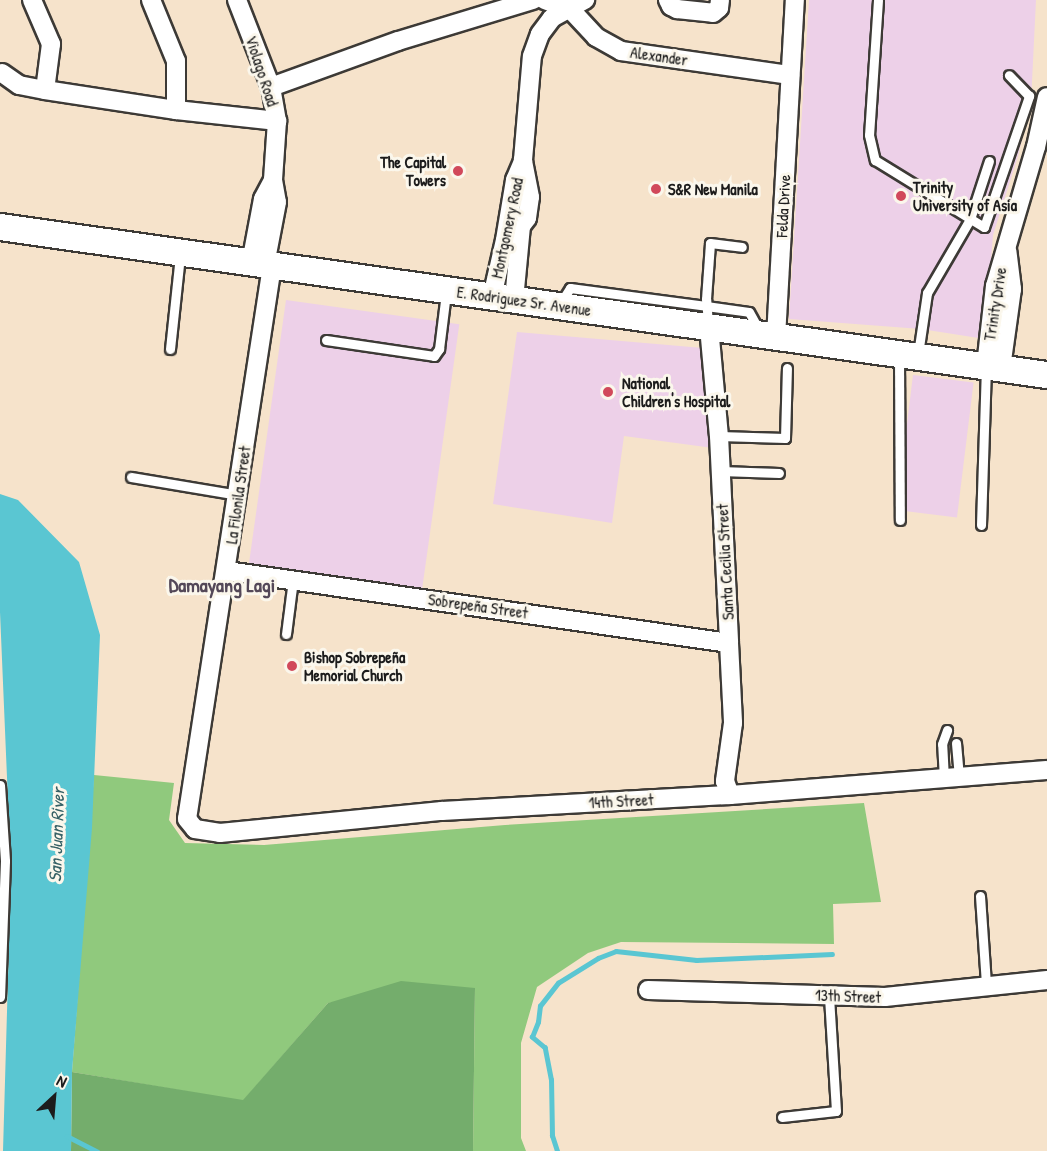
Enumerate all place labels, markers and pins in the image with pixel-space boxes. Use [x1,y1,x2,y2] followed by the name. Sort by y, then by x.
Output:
[380,152,446,190] place label: The Capital Towers
[451,164,465,178] marker: The Capital Towers
[913,177,1017,215] place label: Trinity University of Asia
[668,179,758,199] place label: S&R New Manila
[649,182,663,196] marker: S&R New Manila
[894,189,908,203] marker: Trinity University of Asia
[622,373,730,411] place label: National Children's Hospital
[599,383,617,401] marker: National Children's Hospital
[304,647,405,685] place label: Bishop Sobrepeña Memorial Church
[285,659,299,673] marker: Bishop Sobrepeña Memorial Church

